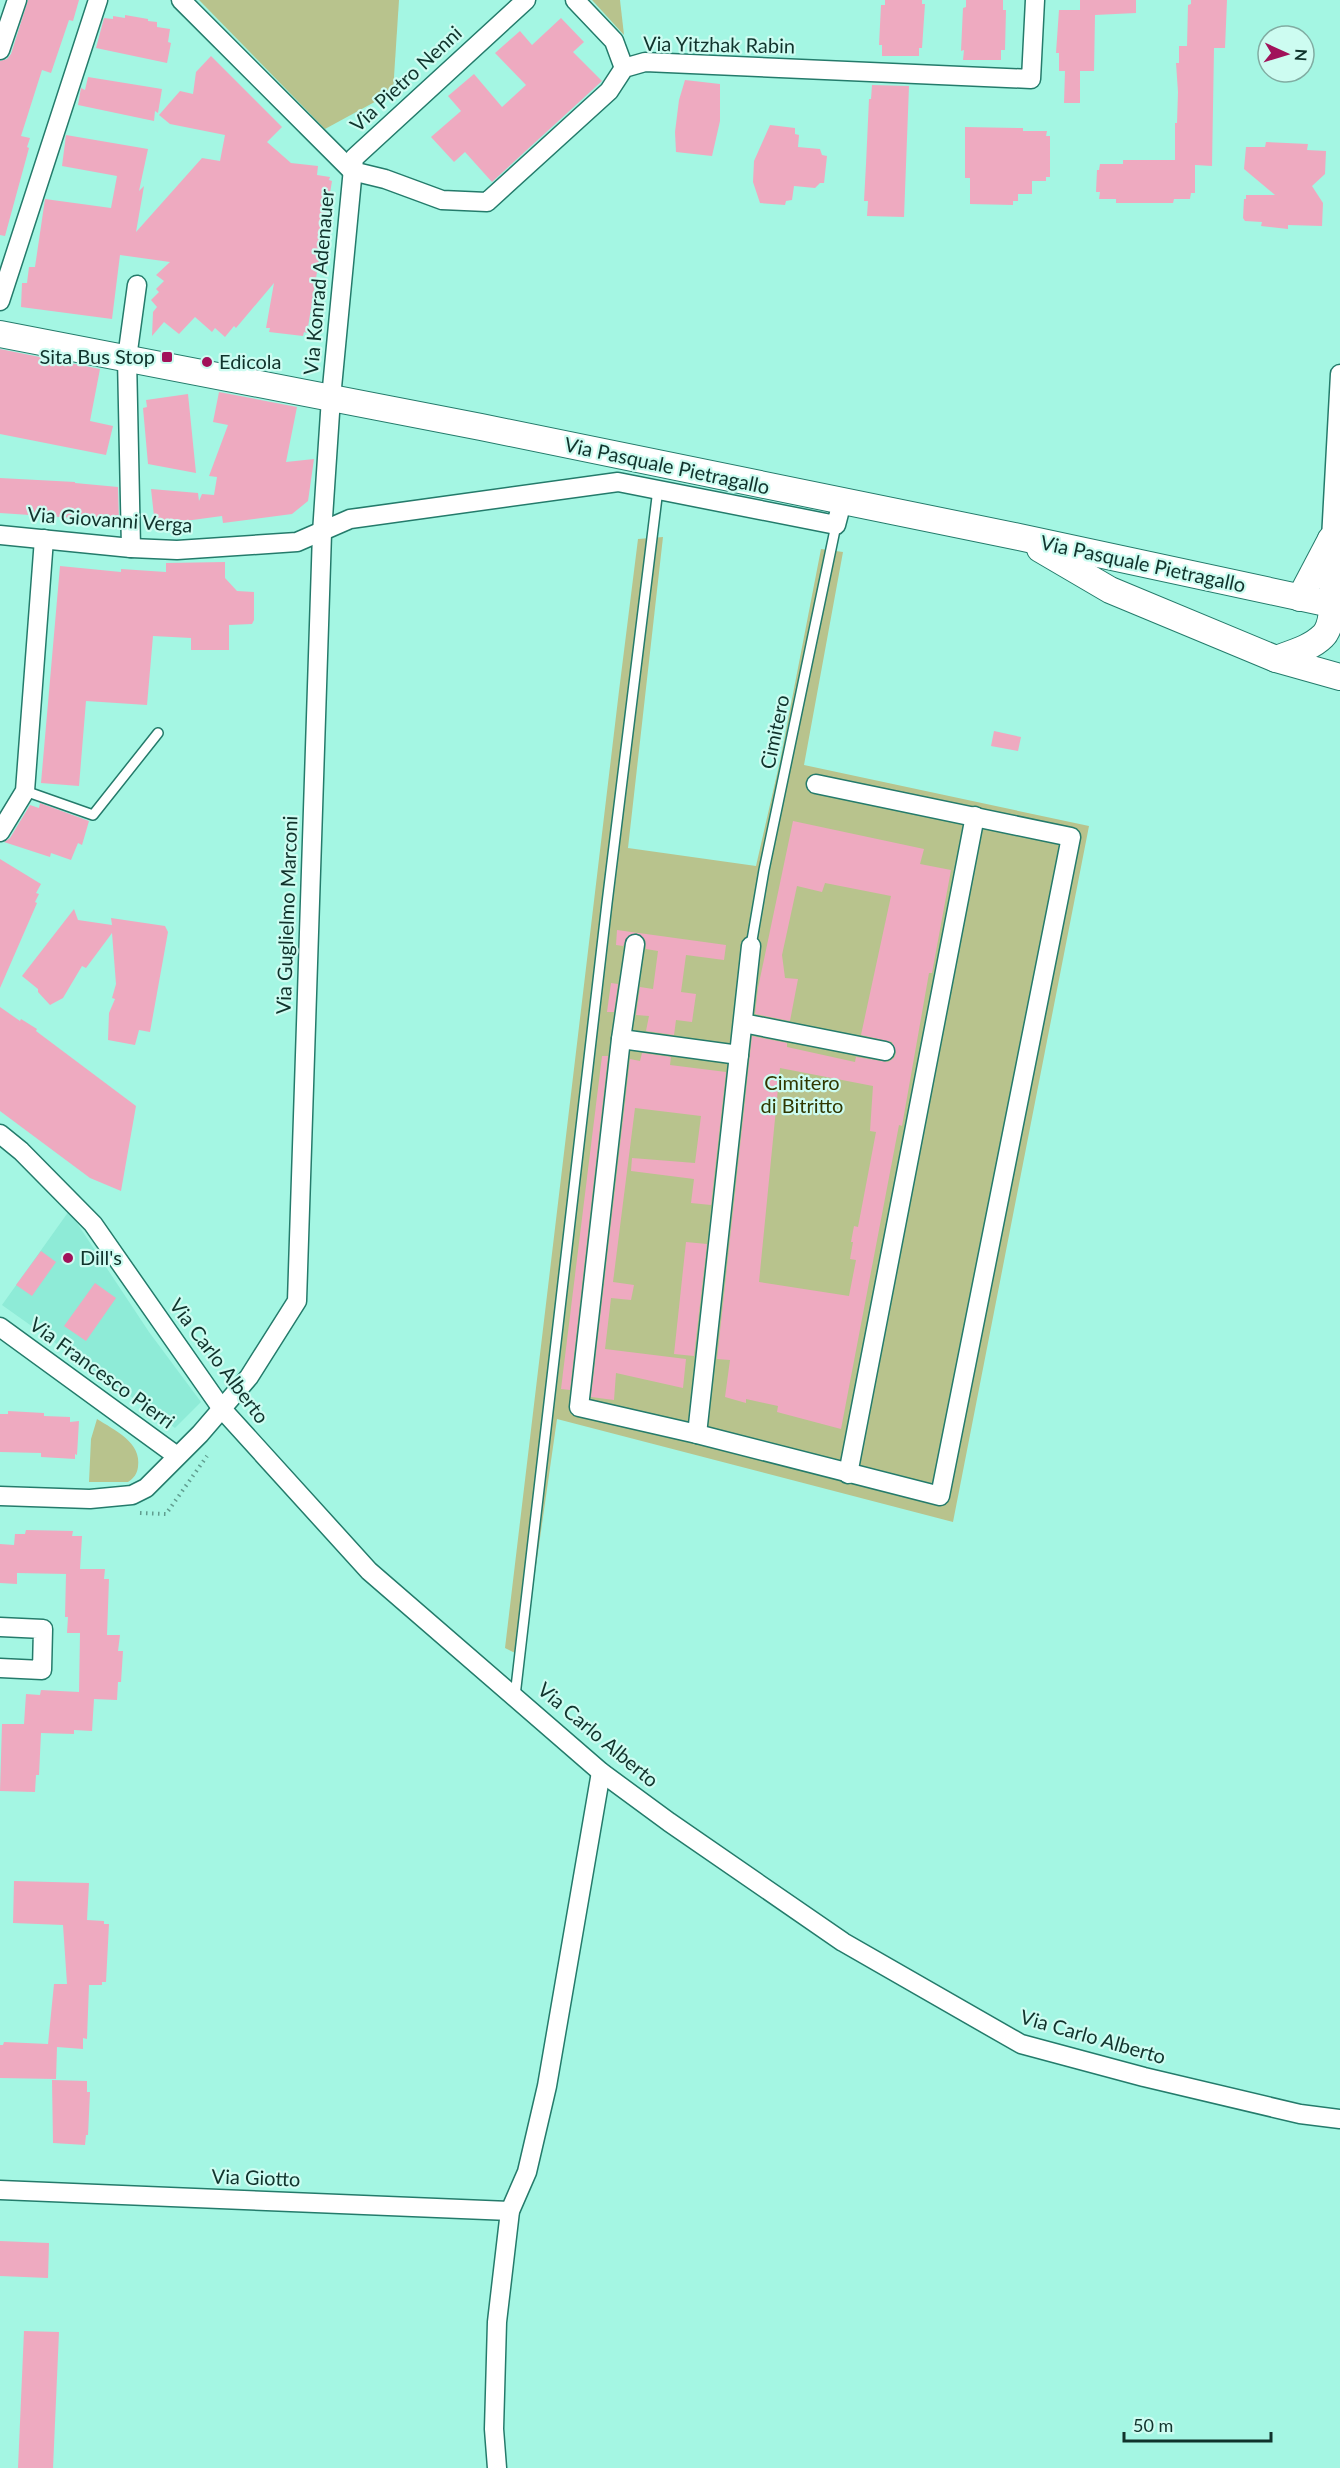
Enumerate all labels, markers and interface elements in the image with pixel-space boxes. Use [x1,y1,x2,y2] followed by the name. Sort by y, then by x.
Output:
[345,20,466,136] street label: Via Pietro Nenni
[1256,24,1316,84] north arrow
[643,31,795,57] street label: Via Yitzhak Rabin
[1292,48,1311,62] text: N
[298,187,338,376] street label: Via Konrad Adenauer
[39,344,155,368] place label: Sita Bus Stop
[219,349,282,373] place label: Edicola
[160,350,174,364] marker: Sita Bus Stop
[200,355,214,369] marker: Edicola
[563,432,772,498] street label: Via Pasquale Pietragallo
[27,501,193,537] street label: Via Giovanni Verga
[1039,530,1248,596] street label: Via Pasquale Pietragallo
[754,692,794,771] street label: Cimitero
[271,815,301,1015] street label: Via Guglielmo Marconi
[761,1070,843,1117] park label: Cimitero di Bitritto
[80,1245,122,1269] place label: Dill's
[61,1251,75,1265] marker: Dill's
[165,1293,275,1428] street label: Via Carlo Alberto
[25,1312,180,1433] street label: Via Francesco Pierri
[533,1677,664,1792] street label: Via Carlo Alberto
[1018,2004,1169,2068] street label: Via Carlo Alberto
[211,2163,301,2191] street label: Via Giotto
[1124,2405,1271,2443] scale bar
[1133,2414,1173,2436] text: 50 m

